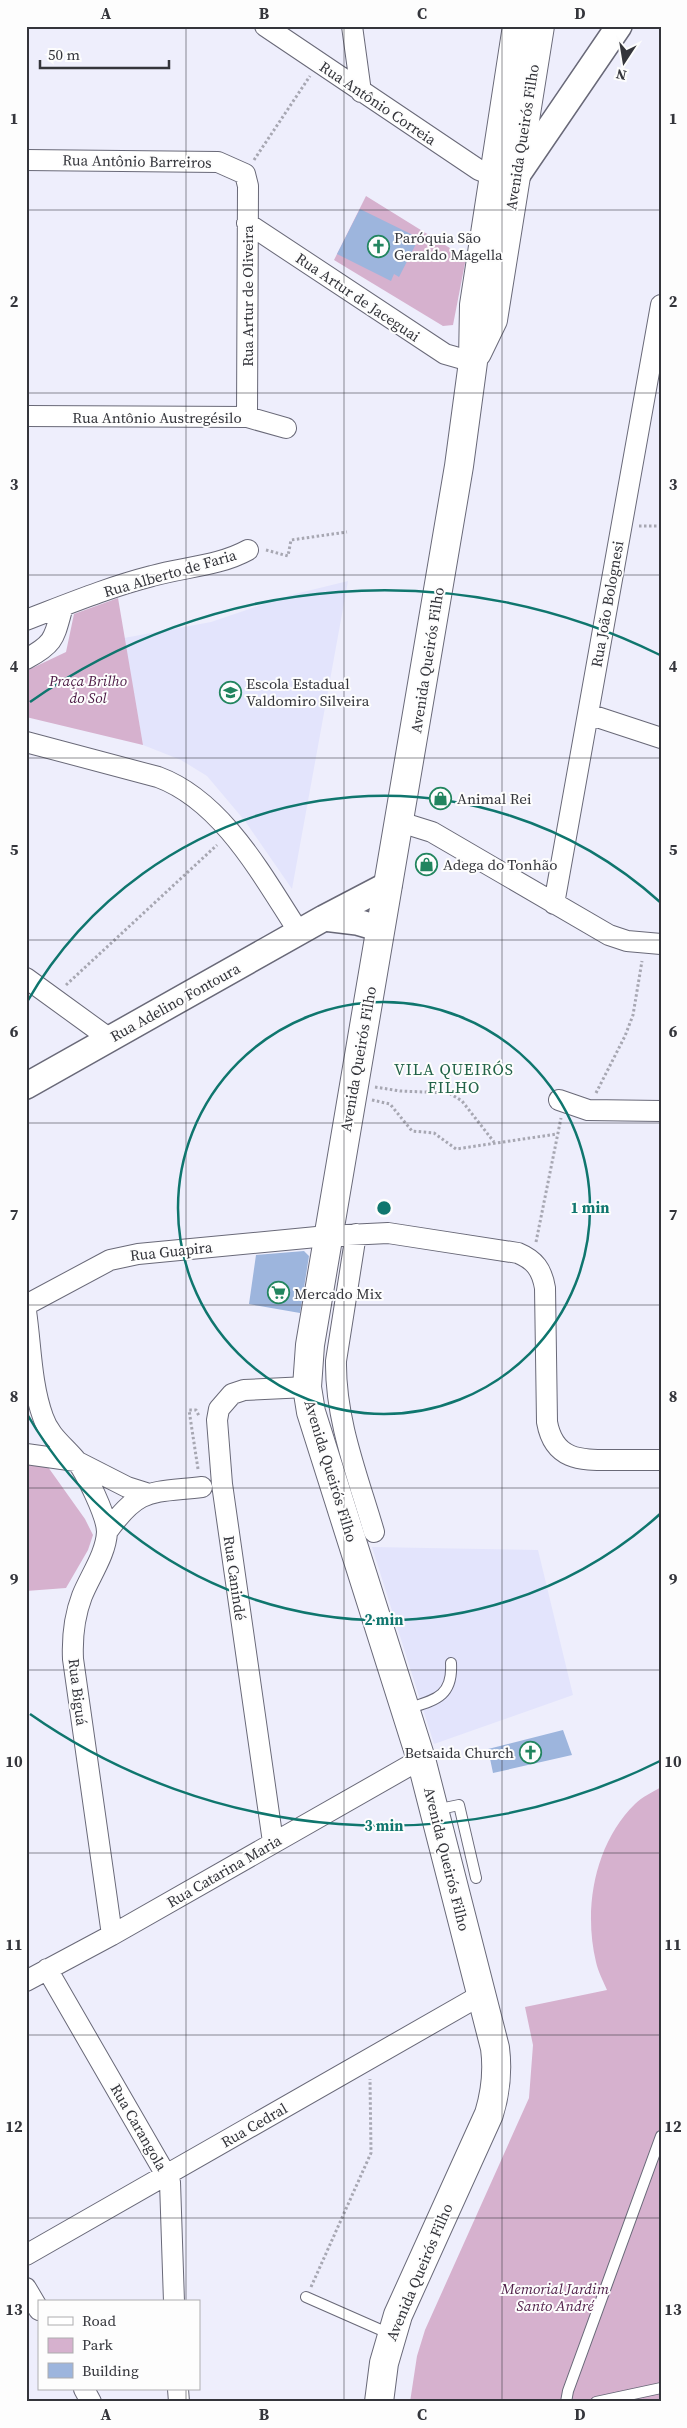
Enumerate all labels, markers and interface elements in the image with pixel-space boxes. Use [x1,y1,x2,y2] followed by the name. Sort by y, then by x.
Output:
[101,2,112,24] text: A
[259,2,270,24] text: B
[417,2,427,24] text: C
[574,2,586,24] text: D
[40,38,169,70] scale bar
[600,38,650,88] north arrow
[48,44,80,65] text: 50 m
[315,56,441,150] street label: Rua Antônio Correia
[500,63,544,211] street label: Avenida Queirós Filho
[614,64,628,86] text: N
[10,107,18,129] text: 1
[669,107,677,129] text: 1
[62,149,212,173] street label: Rua Antônio Barreiros
[237,225,258,367] street label: Rua Artur de Oliveira
[394,227,503,265] place label: Paróquia São Geraldo Magella
[366,234,390,258] church icon: Paróquia São Geraldo Magella
[292,248,424,346] street label: Rua Artur de Jaceguai
[10,290,19,312] text: 2
[669,290,678,312] text: 2
[72,407,242,428] street label: Rua Antônio Austregésilo
[10,473,19,495] text: 3
[669,473,678,495] text: 3
[586,539,628,669] street label: Rua João Bolognesi
[101,544,239,602] street label: Rua Alberto de Faria
[405,586,449,734] street label: Avenida Queirós Filho
[10,655,19,677] text: 4
[669,655,678,677] text: 4
[48,670,127,708] park label: Praça Brilho do Sol
[246,673,370,711] place label: Escola Estadual Valdomiro Silveira
[218,680,242,704] school or university icon: Escola Estadual Valdomiro Silveira
[429,786,453,810] shop icon: Animal Rei
[457,788,531,809] place label: Animal Rei
[10,838,19,860] text: 5
[669,838,678,860] text: 5
[415,852,439,876] shop icon: Adega do Tonhão
[443,854,558,875] place label: Adega do Tonhão
[106,957,244,1047] street label: Rua Adelino Fontoura
[335,985,381,1133] street label: Avenida Queirós Filho
[10,1020,19,1042] text: 6
[669,1020,678,1042] text: 6
[394,1058,514,1098] district label: VILA QUEIRÓS FILHO
[571,1197,609,1218] text: 1 min
[375,1199,393,1217] centre of rings
[10,1203,19,1225] text: 7
[669,1203,678,1225] text: 7
[129,1236,214,1266] street label: Rua Guapira
[266,1281,290,1305] supermarket icon: Mercado Mix
[294,1283,382,1304] place label: Mercado Mix
[10,1385,18,1407] text: 8
[669,1385,677,1407] text: 8
[299,1397,363,1545] street label: Avenida Queirós Filho
[219,1534,251,1622] street label: Rua Canindé
[10,1568,19,1590] text: 9
[669,1568,678,1590] text: 9
[365,1609,403,1630] text: 2 min
[63,1657,93,1727] street label: Rua Biguá
[518,1740,542,1764] church icon: Betsaida Church
[404,1742,514,1763] place label: Betsaida Church
[5,1750,23,1772] text: 10
[664,1750,682,1772] text: 10
[419,1785,475,1933] street label: Avenida Queirós Filho
[365,1815,403,1836] text: 3 min
[163,1829,286,1912] street label: Rua Catarina Maria
[5,1933,23,1955] text: 11
[664,1933,682,1955] text: 11
[106,2080,173,2175] street label: Rua Carangola
[217,2097,291,2152] street label: Rua Cedral
[5,2115,23,2137] text: 12
[664,2115,682,2137] text: 12
[381,2200,457,2344] street label: Avenida Queirós Filho
[500,2278,610,2316] park label: Memorial Jardim Santo André
[5,2298,23,2320] text: 13
[664,2298,682,2320] text: 13
[38,2300,200,2390] legend
[82,2310,116,2331] text: Road
[82,2334,114,2355] text: Park
[82,2360,139,2381] text: Building
[101,2403,112,2425] text: A
[259,2403,270,2425] text: B
[417,2403,427,2425] text: C
[574,2403,586,2425] text: D

